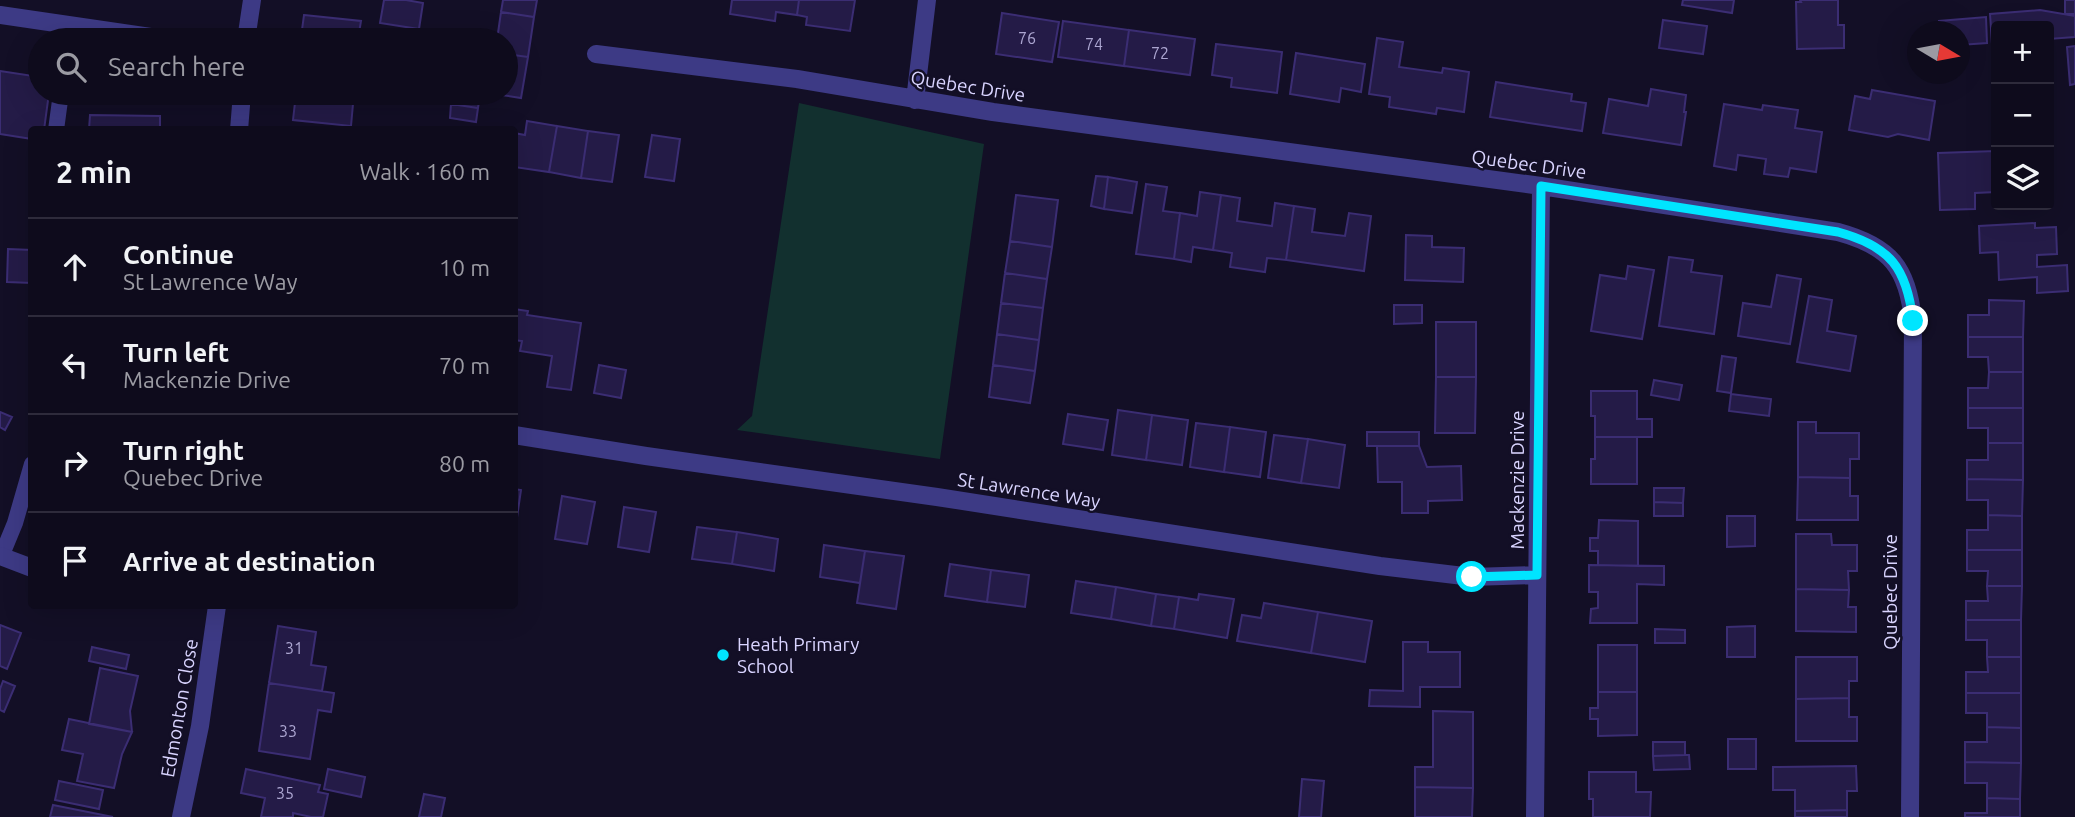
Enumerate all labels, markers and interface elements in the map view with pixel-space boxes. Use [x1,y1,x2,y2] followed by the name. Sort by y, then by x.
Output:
[1907,21,1970,84] north arrow
[1991,21,2054,210] map controls
[1991,21,2054,84] button: +
[28,28,518,105] search box
[1018,29,1036,47] house number: 76
[1085,35,1103,53] house number: 74
[1151,44,1169,62] house number: 72
[52,48,90,86] icon: search
[108,52,245,81] text: Search here
[909,66,1027,106] street label: Quebec Drive
[1991,84,2054,147] button: −
[1470,145,1588,183] street label: Quebec Drive
[1991,147,2054,210] button: layers
[56,155,132,189] text: 2 min
[359,159,490,184] text: Walk · 160 m
[123,240,234,269] text: Continue
[56,248,94,286] icon: ahead
[439,255,490,280] text: 10 m
[123,269,298,294] text: St Lawrence Way
[1897,305,1928,336] route end
[123,338,229,367] text: Turn left
[56,346,94,384] icon: left
[439,353,490,378] text: 70 m
[123,367,291,392] text: Mackenzie Drive
[1506,411,1528,549] street label: Mackenzie Drive
[123,436,244,465] text: Turn right
[56,444,94,482] icon: right
[439,451,490,476] text: 80 m
[123,465,263,490] text: Quebec Drive
[956,468,1102,512] street label: St Lawrence Way
[1879,534,1901,650] street label: Quebec Drive
[56,542,94,580] icon: arrive
[123,547,376,576] text: Arrive at destination
[1456,561,1487,592] route start
[737,633,859,677] place label: Heath Primary School
[156,637,202,779] street label: Edmonton Close
[285,639,303,657] house number: 31
[715,647,731,663] marker: Heath Primary School
[279,722,297,740] house number: 33
[276,784,294,802] house number: 35

